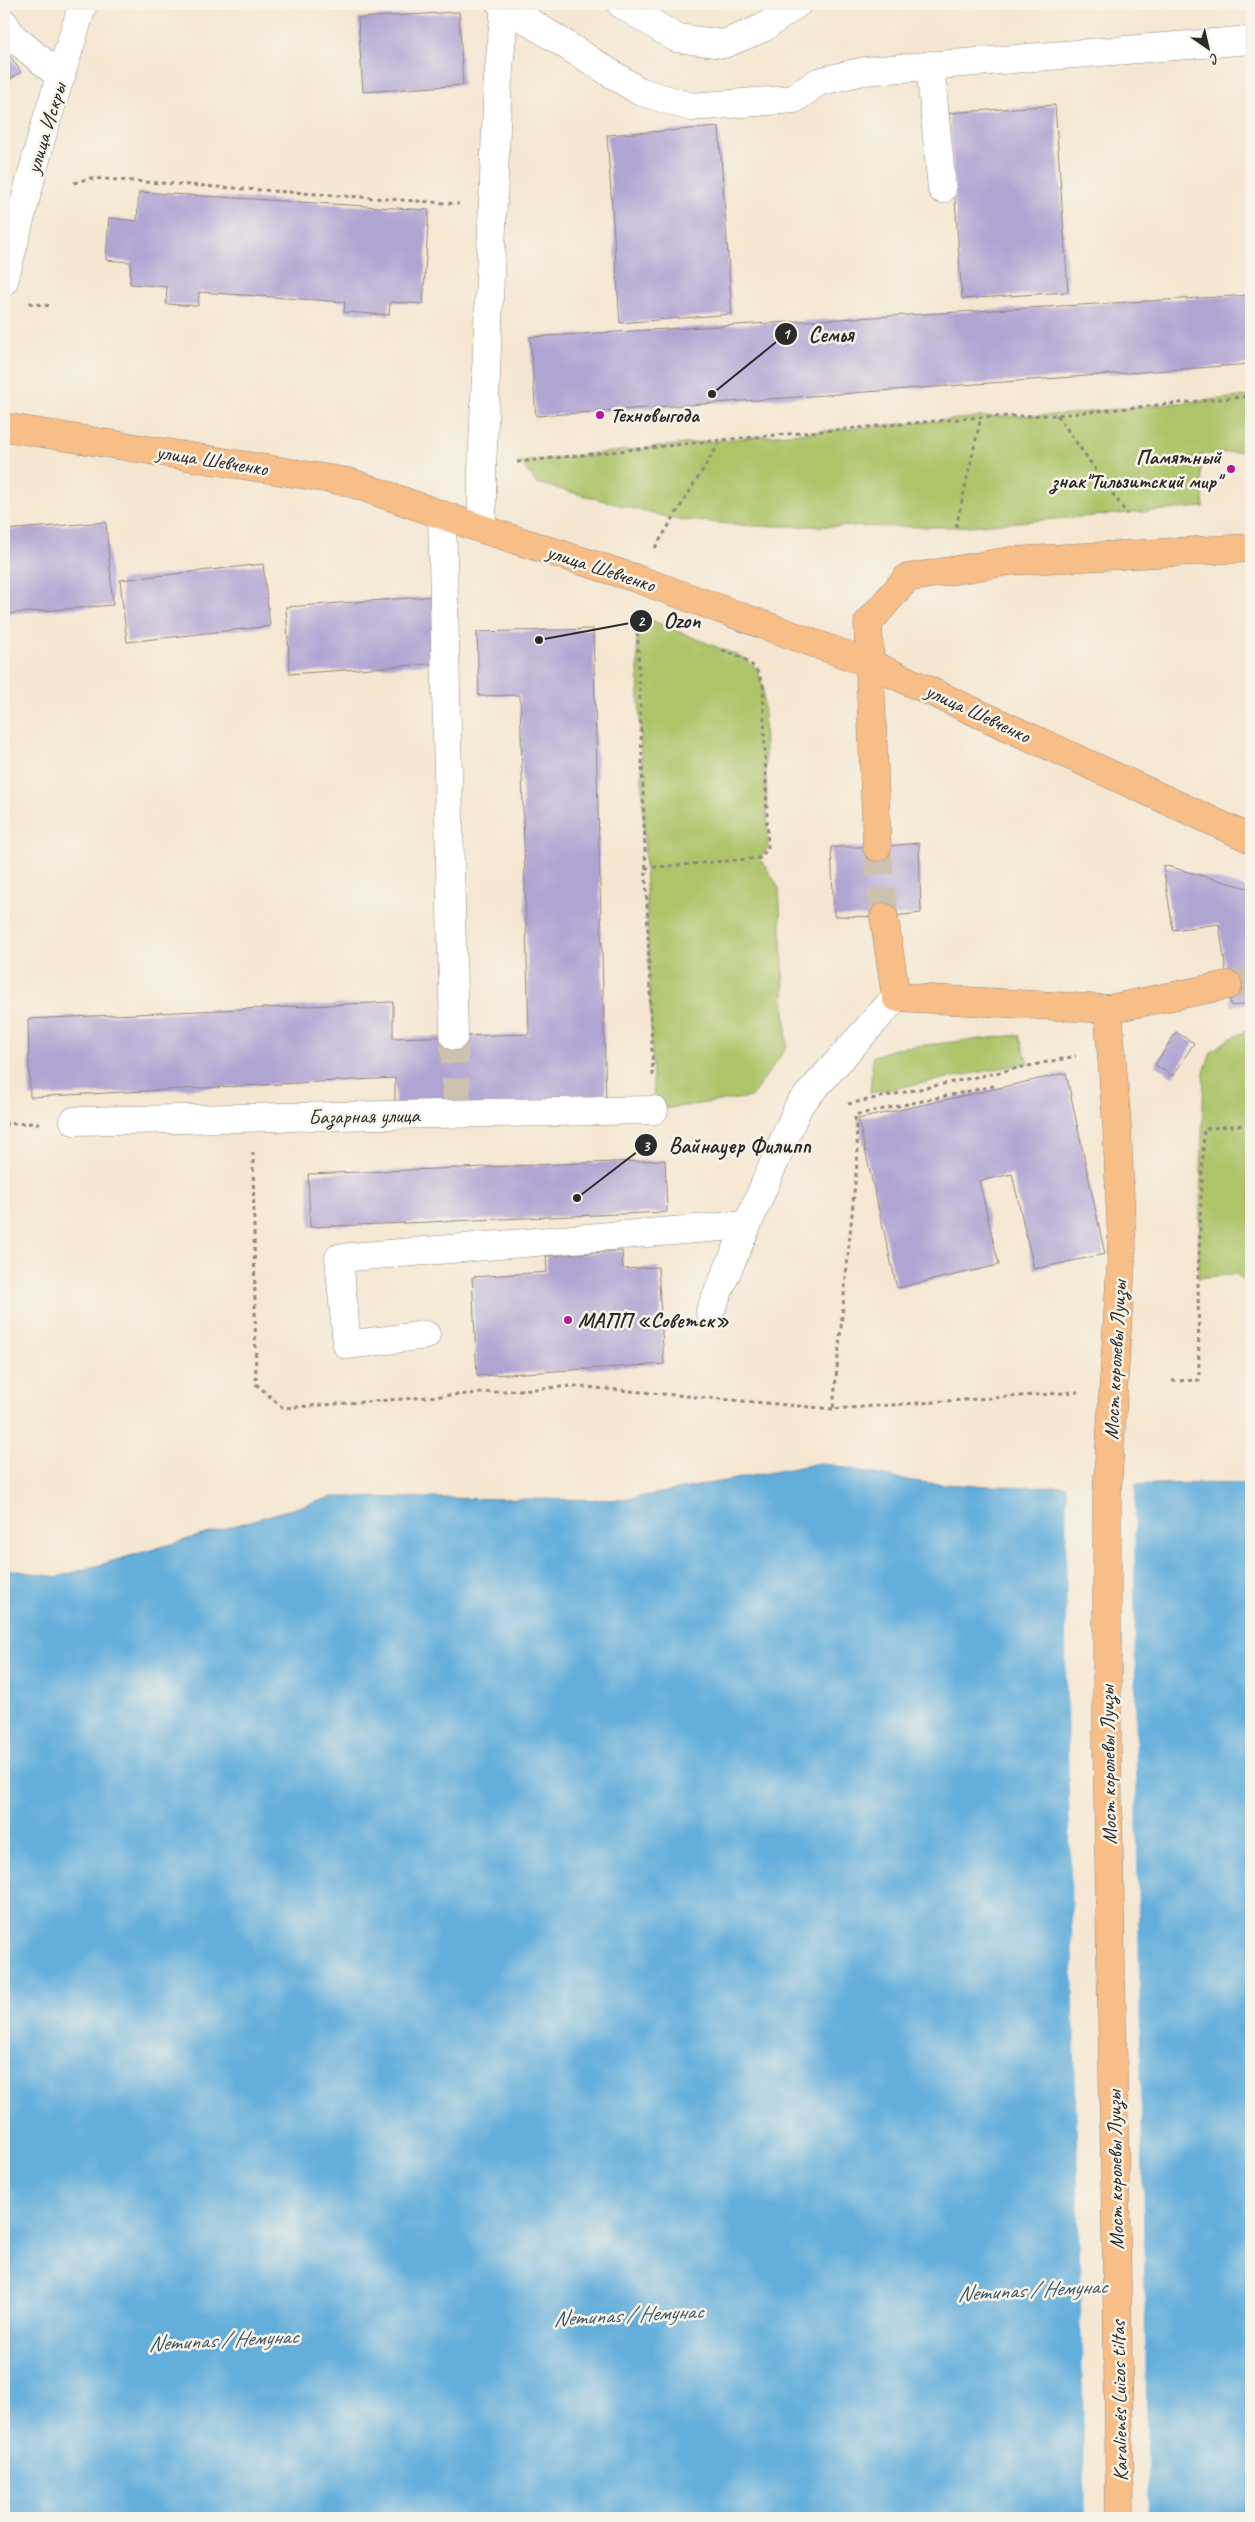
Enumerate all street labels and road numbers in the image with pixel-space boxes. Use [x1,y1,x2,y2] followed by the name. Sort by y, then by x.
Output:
[19,78,73,178] street label: улица Искры
[153,438,271,482] street label: улица Шевченко
[542,538,660,598] street label: улица Шевченко
[920,677,1036,749] street label: улица Шевченко
[308,1102,422,1131] street label: Базарная улица
[1098,1278,1133,1440] street label: Мост королевы Луизы
[1094,1683,1123,1845] street label: Мост королевы Луизы
[1101,2088,1130,2250] street label: Мост королевы Луизы
[1105,2319,1133,2482] street label: Karalienės Luizos tiltas

